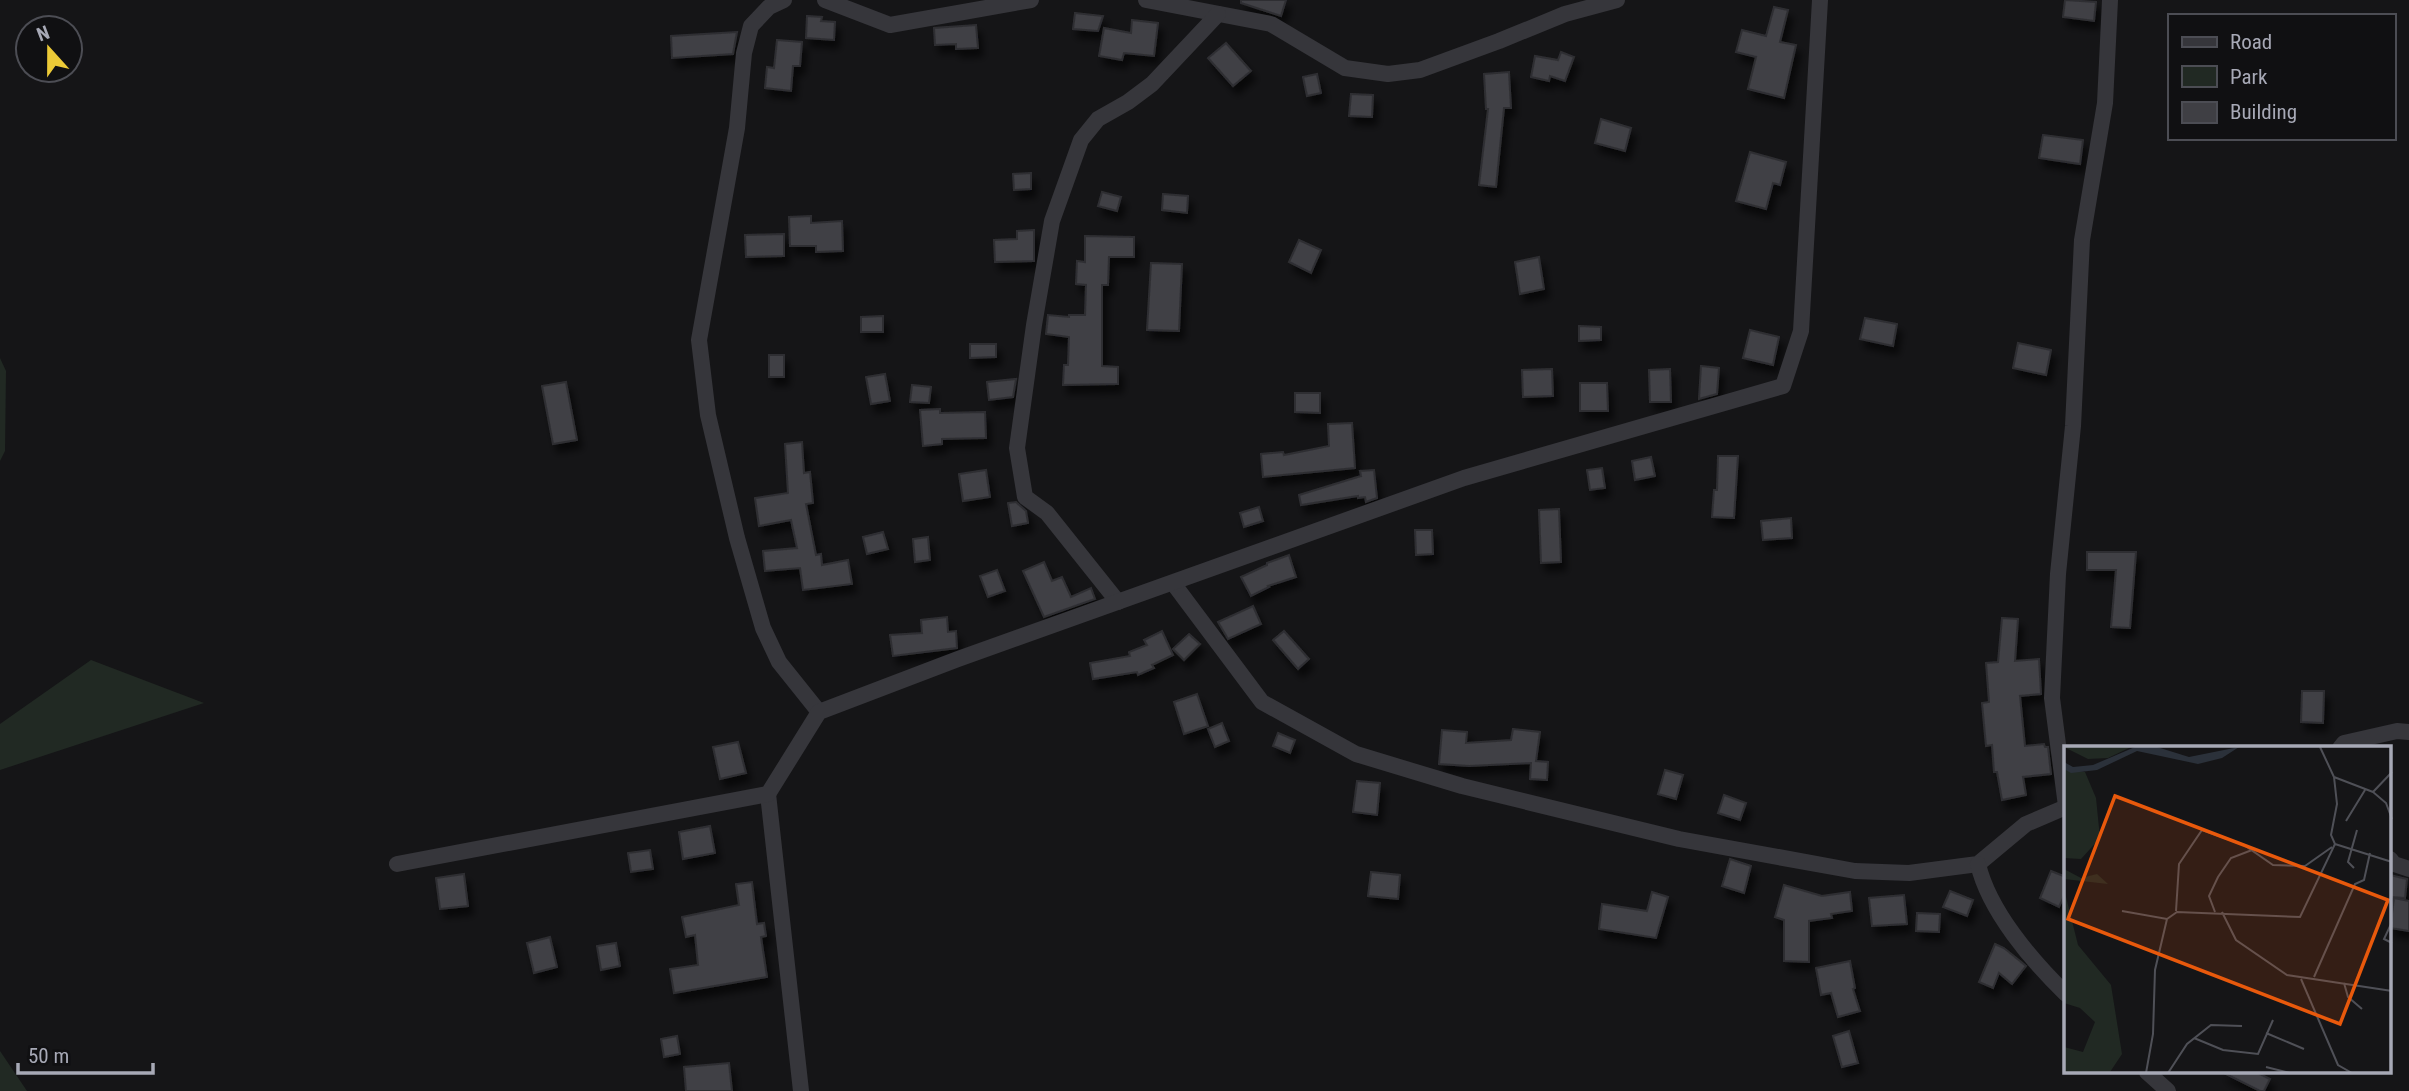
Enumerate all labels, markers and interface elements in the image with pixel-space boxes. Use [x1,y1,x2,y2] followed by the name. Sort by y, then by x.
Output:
[14,14,84,84] north arrow
[2168,14,2395,140] legend
[34,21,53,46] text: N
[2230,30,2272,54] text: Road
[2230,65,2268,89] text: Park
[2230,100,2297,124] text: Building
[2064,746,2392,1074] inset map
[18,1032,152,1076] scale bar
[28,1044,69,1068] text: 50 m

